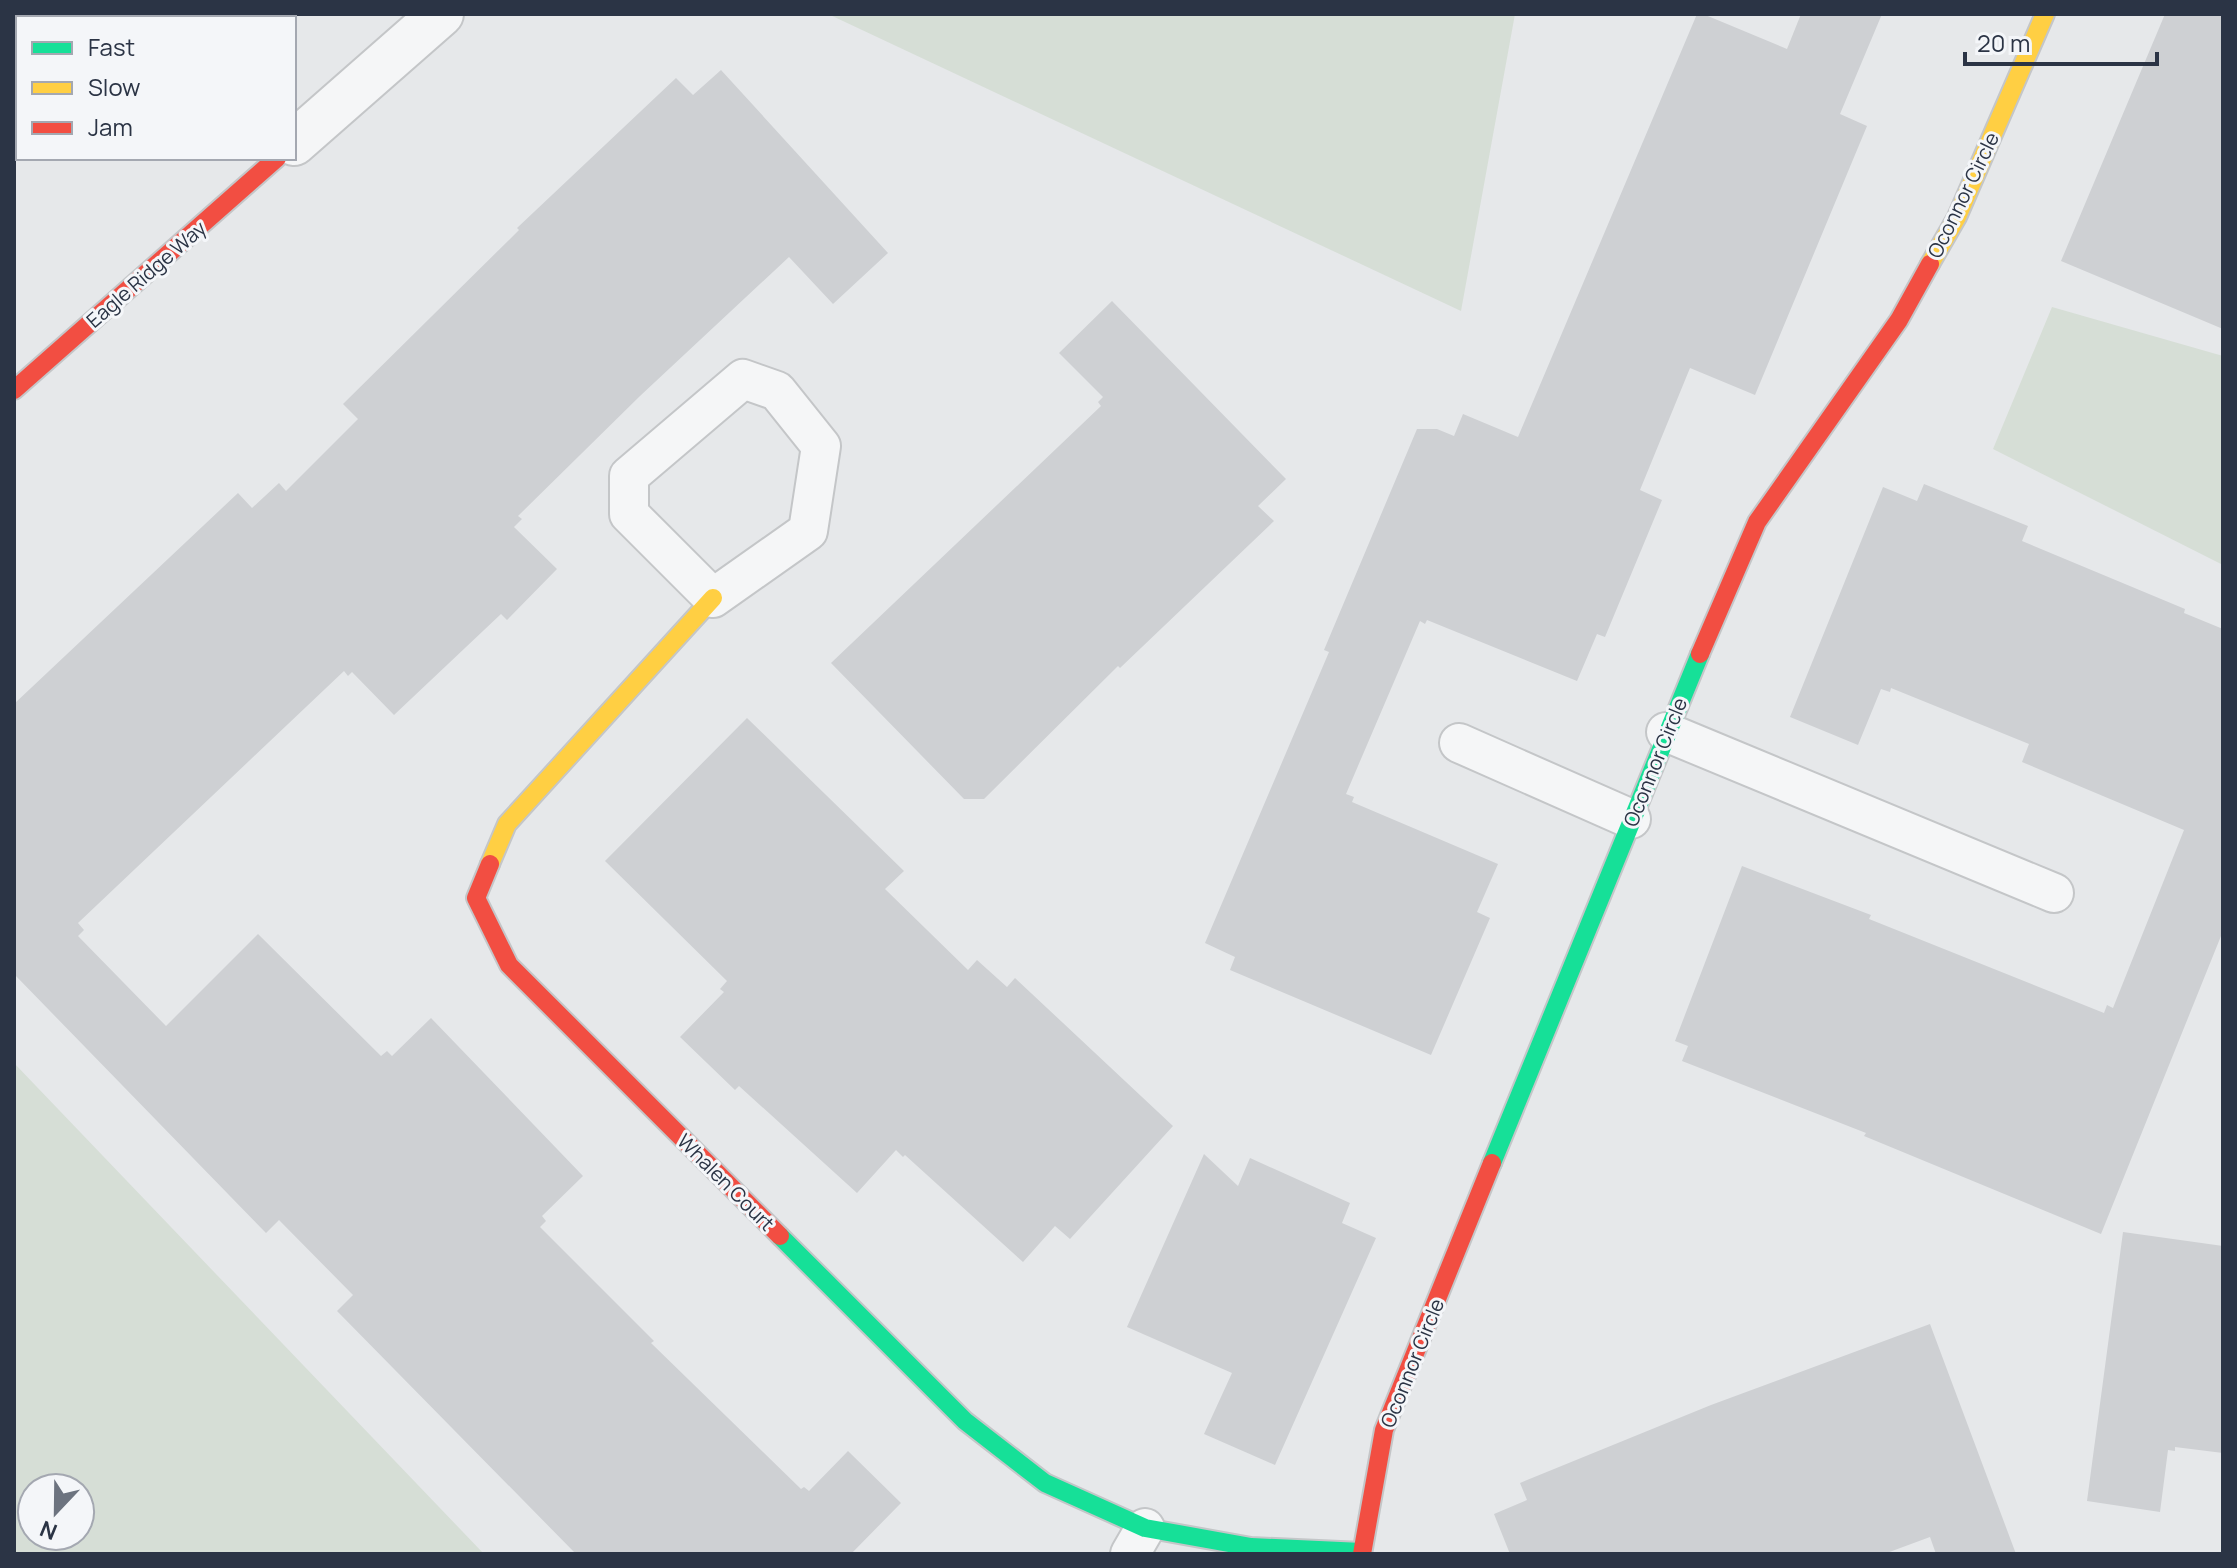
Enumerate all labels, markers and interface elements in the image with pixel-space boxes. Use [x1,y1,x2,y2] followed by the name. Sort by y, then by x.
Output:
[16,16,296,160] legend
[1965,16,2157,66] scale bar
[1977,26,2030,59] text: 20 m
[88,30,135,63] text: Fast
[88,70,141,103] text: Slow
[88,110,133,143] text: Jam
[1921,128,2005,262] street label: Oconnor Circle
[80,214,212,333] street label: Eagle Ridge Way
[1617,693,1693,831] street label: Oconnor Circle
[672,1128,780,1236] street label: Whalen Court
[1374,1294,1450,1432] street label: Oconnor Circle
[16,1472,96,1552] north arrow
[36,1514,61,1547] text: N

